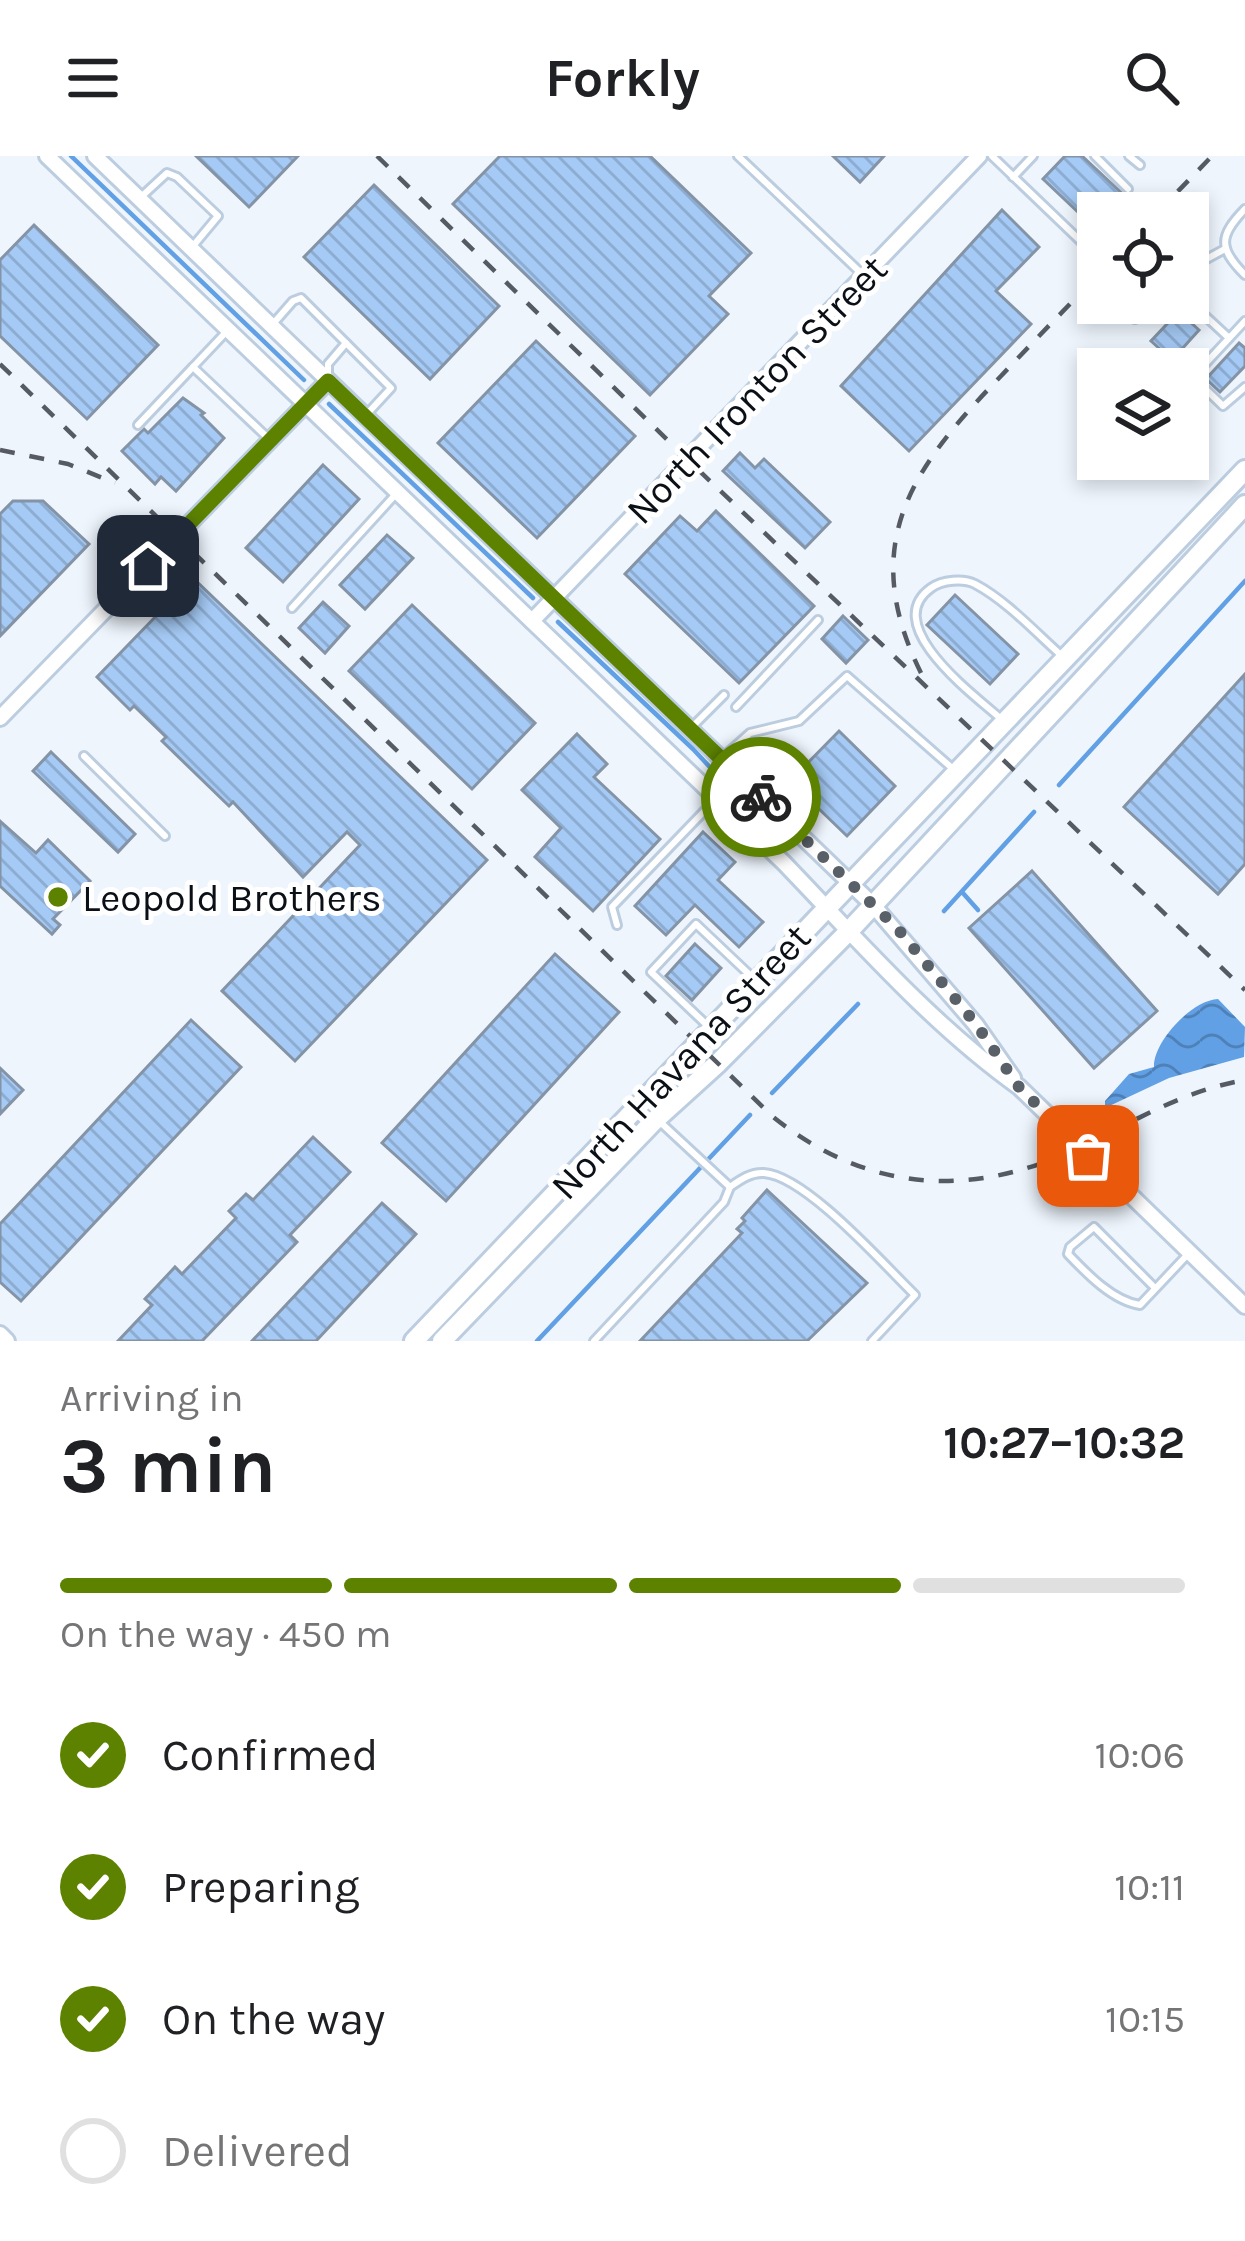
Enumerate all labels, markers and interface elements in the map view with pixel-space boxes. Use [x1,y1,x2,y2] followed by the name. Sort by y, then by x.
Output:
[60,45,126,111] icon: menu
[1119,45,1185,111] icon: search
[545,46,700,110] text: Forkly
[1077,192,1209,480] map controls
[1077,192,1209,324] button: locate
[617,246,897,533] street label: North Ironton Street
[1077,348,1209,480] button: layers
[97,515,199,617] pin
[115,533,181,599] icon: home
[701,737,821,857] courier
[728,764,794,830] icon: bike
[82,875,381,921] place label: Leopold Brothers
[45,884,71,910] marker: Leopold Brothers
[541,915,820,1209] street label: North Havana Street
[1037,1105,1139,1207] pin
[1055,1123,1121,1189] icon: bag
[60,1375,243,1421] text: Arriving in
[943,1417,1185,1469] text: 10:27–10:32
[60,1420,276,1512] text: 3 min
[60,1611,392,1657] text: On the way · 450 m
[60,1722,126,1788] icon: check
[162,1729,378,1781] text: Confirmed
[1095,1732,1185,1778] text: 10:06
[60,1854,126,1920] icon: check
[162,1861,360,1913] text: Preparing
[1114,1864,1185,1910] text: 10:11
[60,1986,126,2052] icon: check
[162,1993,385,2045] text: On the way
[1105,1996,1185,2042] text: 10:15
[162,2125,353,2177] text: Delivered

